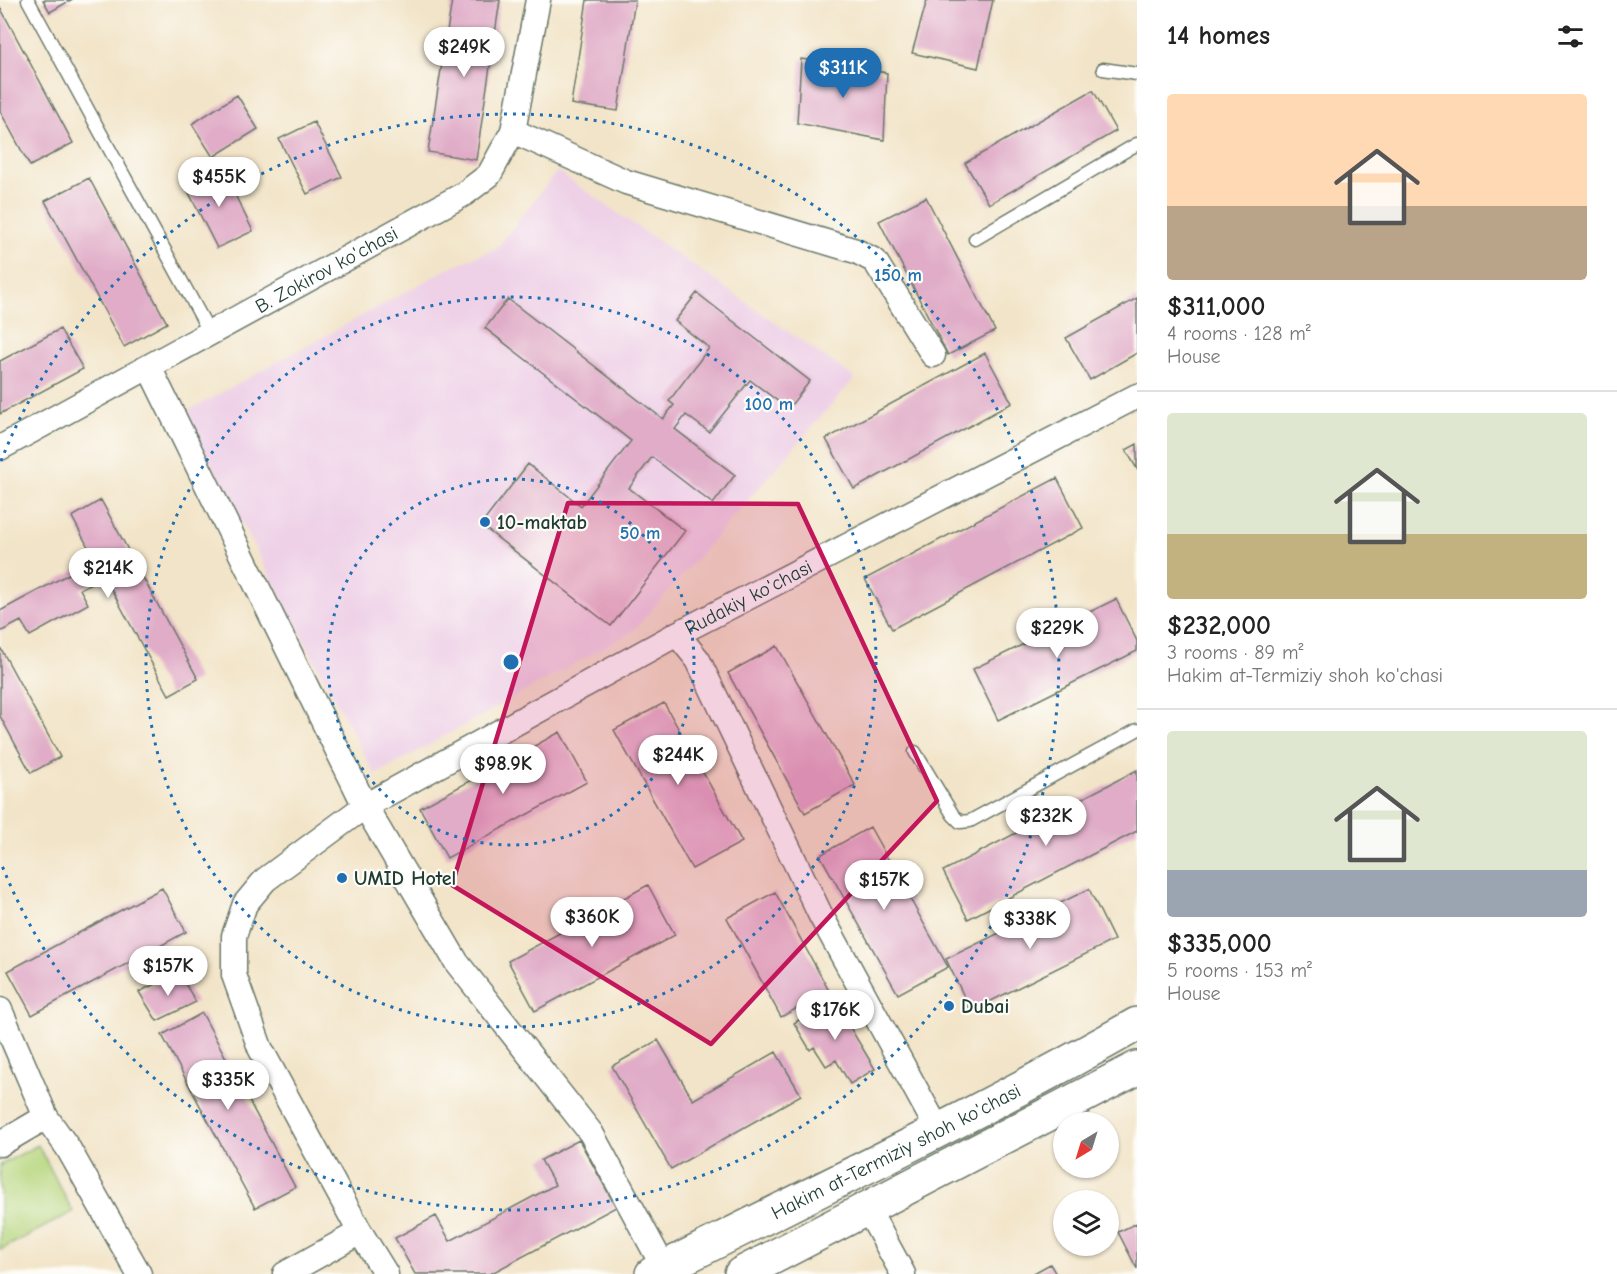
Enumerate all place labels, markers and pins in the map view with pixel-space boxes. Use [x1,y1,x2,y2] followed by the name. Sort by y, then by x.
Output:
[422,27,506,78] pin: $249K
[801,48,885,99] pin: $311K
[177,157,261,208] pin: $455K
[497,511,587,534] place label: 10-maktab
[478,515,492,529] marker: 10-maktab
[66,548,150,599] pin: $214K
[1015,608,1099,659] pin: $229K
[501,652,521,672] centre of rings
[636,735,720,786] pin: $244K
[454,744,552,795] pin: $98.9K
[1004,796,1088,847] pin: $232K
[842,860,926,911] pin: $157K
[354,867,456,890] place label: UMID Hotel
[335,871,349,885] marker: UMID Hotel
[550,897,634,948] pin: $360K
[988,899,1072,950] pin: $338K
[126,946,210,997] pin: $157K
[793,990,877,1041] pin: $176K
[961,995,1009,1018] place label: Dubai
[942,999,956,1013] marker: Dubai
[186,1060,270,1111] pin: $335K

